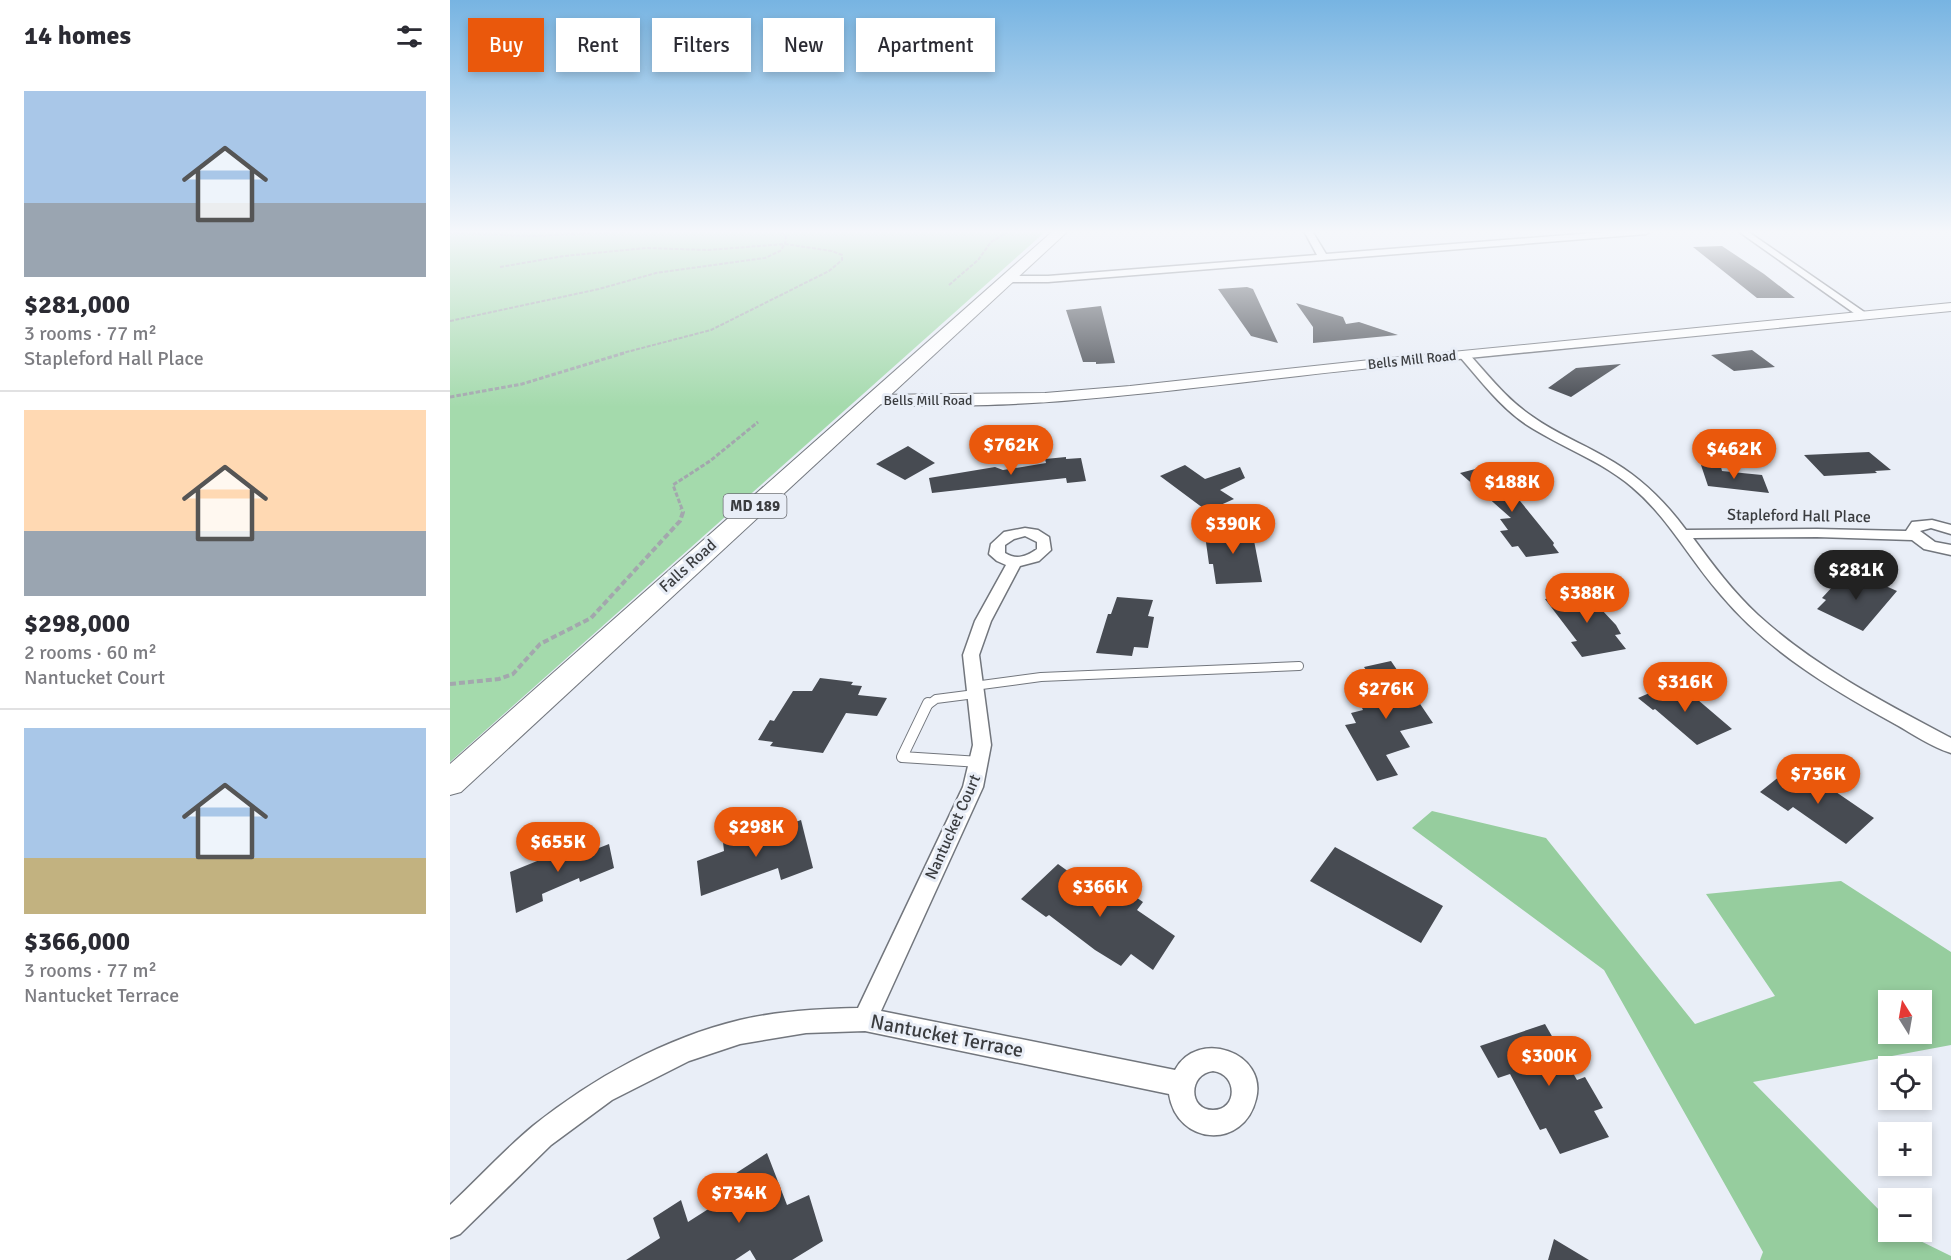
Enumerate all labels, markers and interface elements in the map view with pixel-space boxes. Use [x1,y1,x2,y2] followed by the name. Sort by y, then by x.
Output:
[468,18,544,72] chip: Buy
[556,18,640,72] chip: Rent
[652,18,751,72] chip: Filters
[763,18,844,72] chip: New
[856,18,995,72] chip: Apartment
[24,20,131,52] text: 14 homes
[393,20,426,53] icon: filters
[171,130,279,238] icon: home
[24,289,130,321] text: $281,000
[24,321,157,346] text: 3 rooms · 77 m²
[24,346,204,371] text: Stapleford Hall Place
[1367,347,1457,373] street label: Bells Mill Road
[884,392,972,409] street label: Bells Mill Road
[969,425,1053,476] pin: $762K
[1692,429,1776,480] pin: $462K
[983,432,1039,457] text: $762K
[1706,436,1762,461] text: $462K
[171,449,279,557] icon: home
[1470,462,1554,513] pin: $188K
[1484,469,1540,494] text: $188K
[724,494,786,518] road number: MD 189
[1191,504,1275,555] pin: $390K
[1727,505,1871,527] street label: Stapleford Hall Place
[1205,511,1261,536] text: $390K
[655,535,721,597] street label: Falls Road
[1814,550,1898,601] pin: $281K
[1828,557,1884,582] text: $281K
[1545,573,1629,624] pin: $388K
[1559,580,1615,605] text: $388K
[24,608,130,640] text: $298,000
[24,640,157,665] text: 2 rooms · 60 m²
[1643,662,1727,713] pin: $316K
[24,665,165,690] text: Nantucket Court
[1344,669,1428,720] pin: $276K
[1657,669,1713,694] text: $316K
[1358,676,1414,701] text: $276K
[1776,754,1860,805] pin: $736K
[1790,761,1846,786] text: $736K
[171,767,279,875] icon: home
[921,771,985,883] street label: Nantucket Court
[714,807,798,858] pin: $298K
[728,814,784,839] text: $298K
[516,822,600,873] pin: $655K
[530,829,586,854] text: $655K
[1058,867,1142,918] pin: $366K
[1072,874,1128,899] text: $366K
[24,926,130,958] text: $366,000
[24,958,157,983] text: 3 rooms · 77 m²
[24,983,179,1008] text: Nantucket Terrace
[1878,990,1932,1044] north arrow
[1878,990,1932,1242] map controls
[868,1009,1026,1063] street label: Nantucket Terrace
[1507,1036,1591,1087] pin: $300K
[1521,1043,1577,1068] text: $300K
[1878,1056,1932,1110] button: locate
[1878,1122,1932,1176] button: +
[697,1173,781,1224] pin: $734K
[711,1180,767,1205] text: $734K
[1878,1188,1932,1242] button: −

